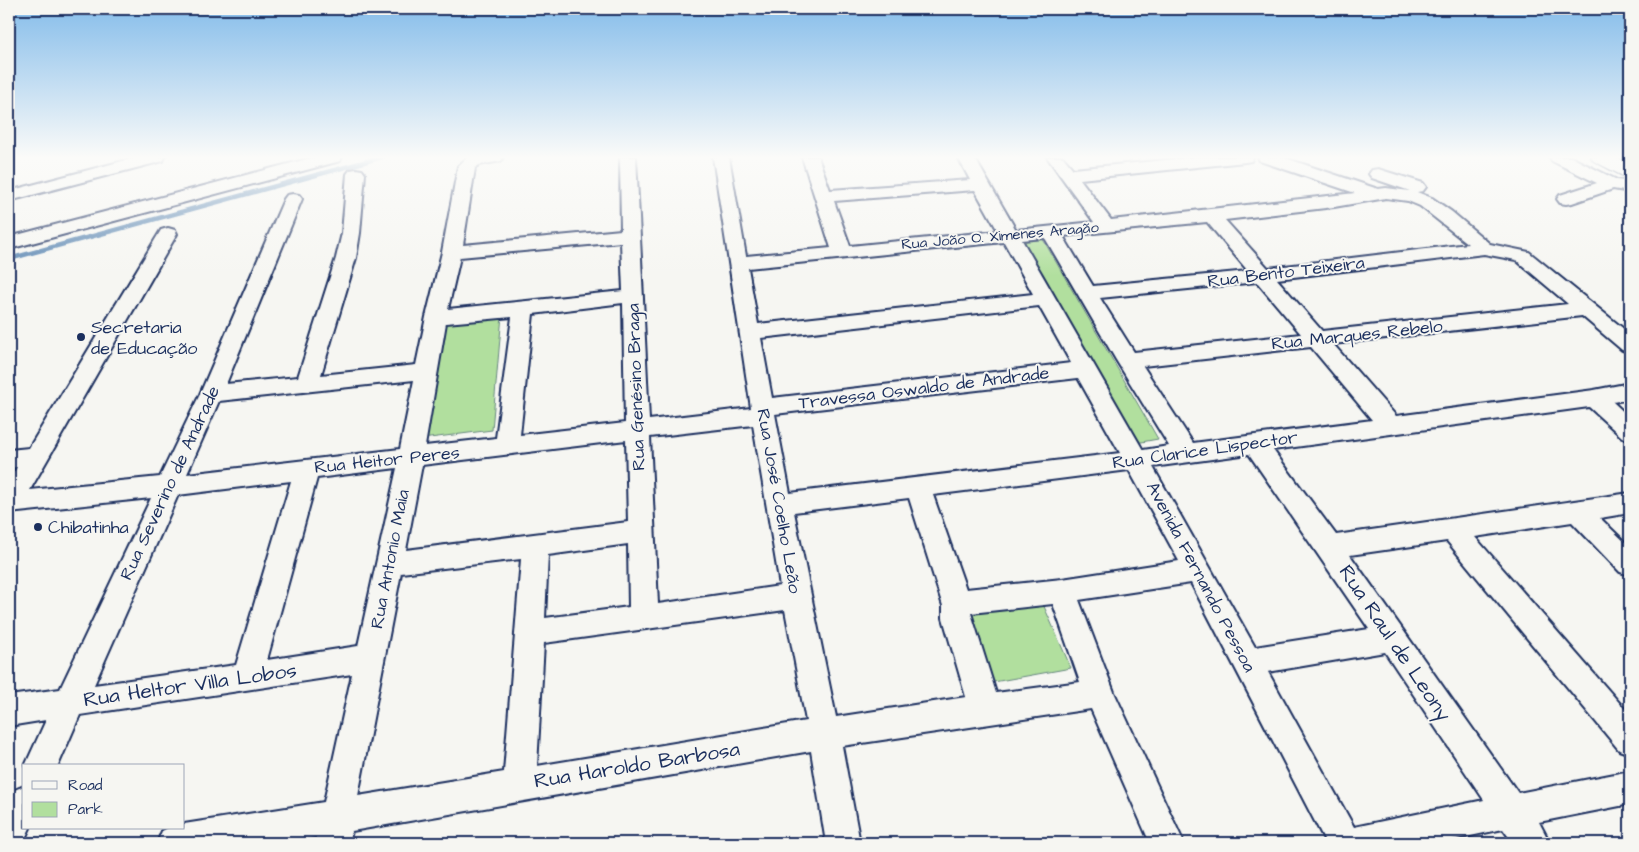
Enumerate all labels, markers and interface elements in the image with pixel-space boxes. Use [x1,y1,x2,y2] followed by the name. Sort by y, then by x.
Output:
[900,217,1100,256] street label: Rua João O. Ximenes Aragão
[1206,250,1366,294] street label: Rua Bento Teixeira
[621,303,652,471] street label: Rua Genésino Braga
[1270,314,1444,356] street label: Rua Marques Rebelo
[91,315,197,361] place label: Secretaria de Educação
[75,331,87,343] marker: Secretaria de Educação
[797,360,1051,416] street label: Travessa Oswaldo de Andrade
[114,382,226,584] street label: Rua Severino de Andrade
[750,407,808,595] street label: Rua José Coelho Leão
[1111,425,1299,475] street label: Rua Clarice Lispector
[313,440,461,480] street label: Rua Heitor Peres
[1140,477,1262,677] street label: Avenida Fernando Pessoa
[364,487,416,631] street label: Rua Antonio Maia
[48,515,129,540] place label: Chibatinha
[32,521,44,533] marker: Chibatinha
[1330,559,1458,728] street label: Rua Raul de Leony
[82,656,298,714] street label: Rua Heltor Villa Lobos
[532,734,742,796] street label: Rua Haroldo Barbosa
[22,764,185,830] legend
[68,775,103,796] text: Road
[68,799,103,820] text: Park

